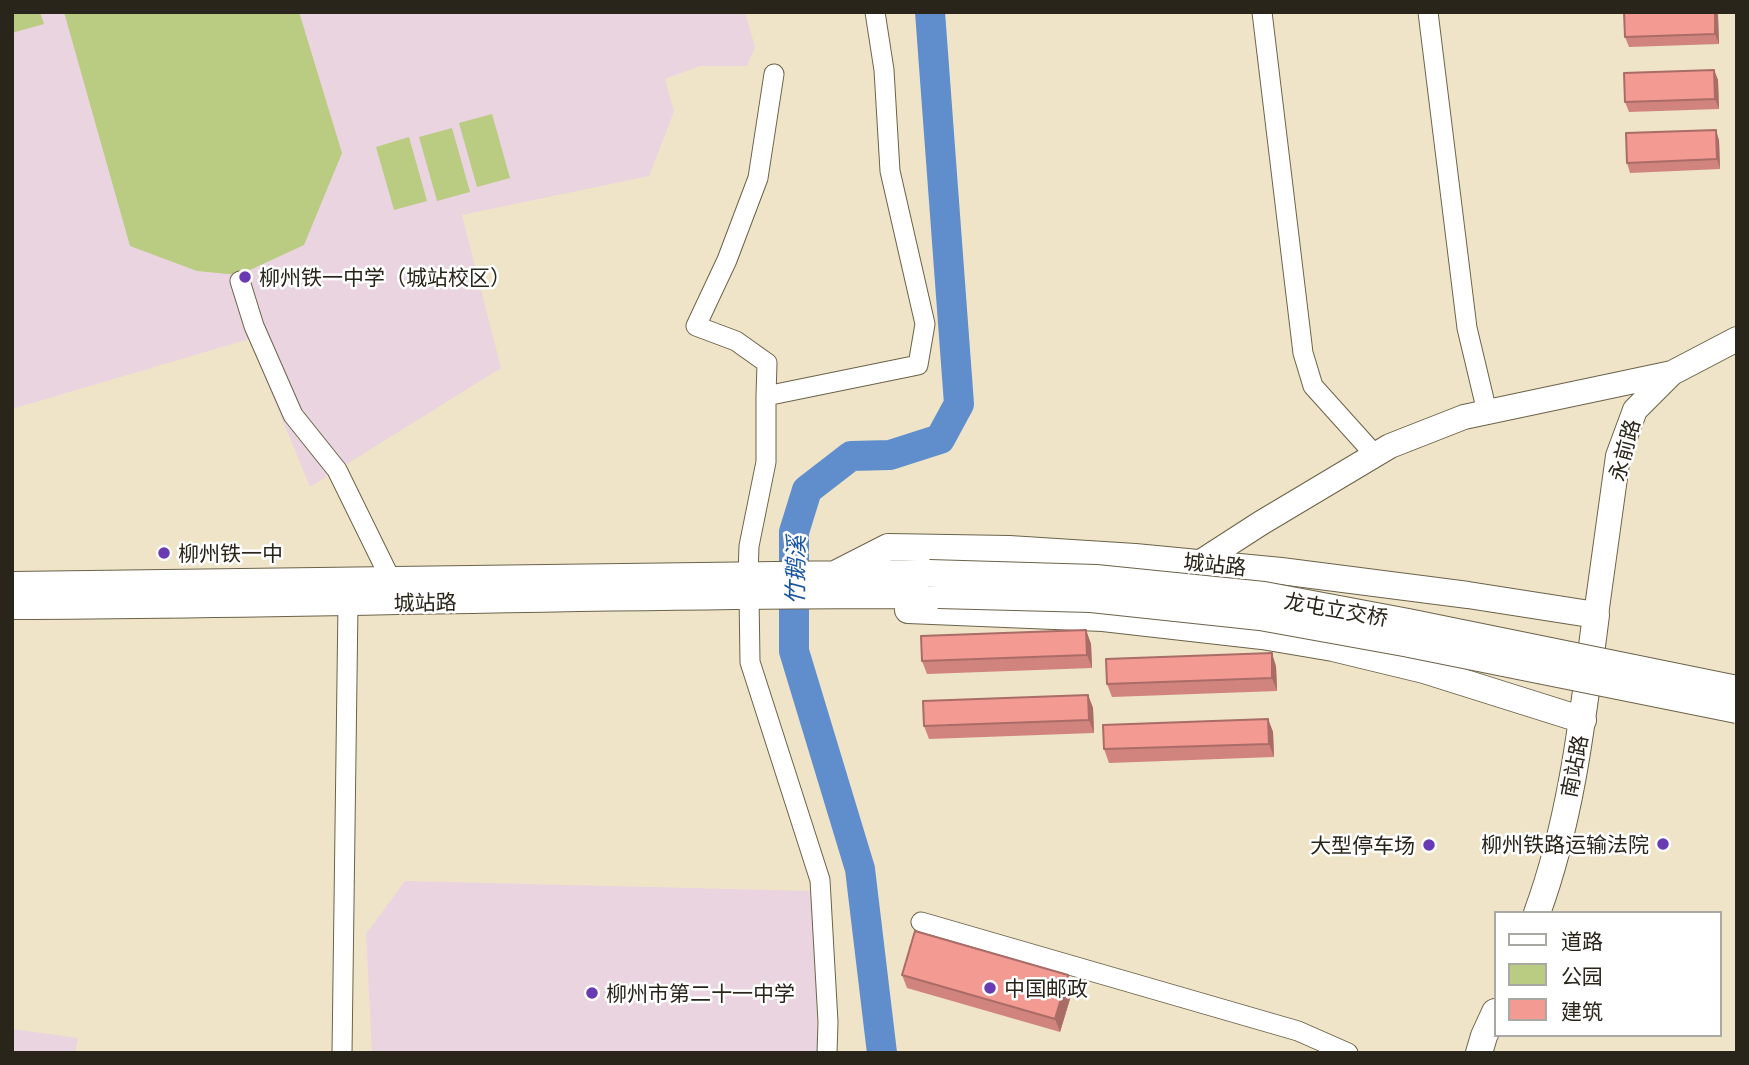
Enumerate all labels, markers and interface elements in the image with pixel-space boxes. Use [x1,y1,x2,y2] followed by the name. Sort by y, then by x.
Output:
[259,264,511,290] place label: 柳州铁一中学（城站校区）
[237,269,253,285] marker: 柳州铁一中学（城站校区）
[1604,416,1644,484] street label: 永前路
[781,535,809,605] water label: 竹鹅溪
[178,540,283,566] place label: 柳州铁一中
[156,545,172,561] marker: 柳州铁一中
[1182,548,1248,580] street label: 城站路
[1282,587,1390,631] street label: 龙屯立交桥
[393,589,457,615] street label: 城站路
[1556,733,1592,799] street label: 南站路
[1481,831,1649,857] place label: 柳州铁路运输法院
[1310,832,1415,858] place label: 大型停车场
[1655,836,1671,852] marker: 柳州铁路运输法院
[1421,837,1437,853] marker: 大型停车场
[1494,911,1721,1037] legend
[1561,925,1603,955] text: 道路
[1561,960,1603,990] text: 公园
[1004,975,1088,1001] place label: 中国邮政
[606,980,795,1006] place label: 柳州市第二十一中学
[982,980,998,996] marker: 中国邮政
[584,985,600,1001] marker: 柳州市第二十一中学
[1561,995,1603,1025] text: 建筑

